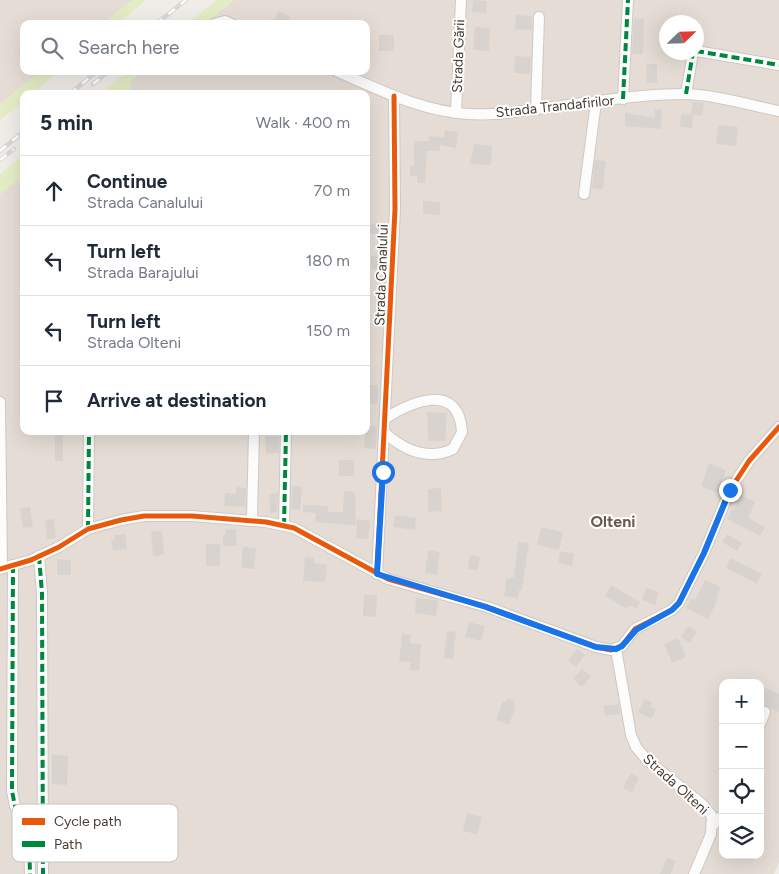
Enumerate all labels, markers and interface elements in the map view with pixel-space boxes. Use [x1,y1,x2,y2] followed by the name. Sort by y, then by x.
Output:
[659,15,704,60] north arrow
[449,19,468,93] street label: Strada Gării
[20,20,370,75] search box
[38,34,66,62] icon: search
[78,36,180,59] text: Search here
[495,92,615,121] street label: Strada Trandafirilor
[40,110,93,135] text: 5 min
[256,113,350,132] text: Walk · 400 m
[87,170,167,193] text: Continue
[40,177,68,205] icon: ahead
[314,181,350,200] text: 70 m
[87,193,203,212] text: Strada Canalului
[371,224,392,326] street label: Strada Canalului
[87,240,161,263] text: Turn left
[40,247,68,275] icon: left
[306,251,350,270] text: 180 m
[87,263,199,282] text: Strada Barajului
[87,310,161,333] text: Turn left
[40,317,68,345] icon: left
[306,321,350,340] text: 150 m
[87,333,181,352] text: Strada Olteni
[40,387,68,415] icon: arrive
[87,389,266,412] text: Arrive at destination
[372,461,395,484] route start
[719,479,742,502] route end
[591,512,635,531] district label: Olteni
[719,679,764,859] map controls
[719,679,764,724] button: +
[719,724,764,769] button: −
[639,750,712,818] street label: Strada Olteni
[719,769,764,814] button: locate
[12,804,178,862] legend
[54,813,122,830] text: Cycle path
[719,814,764,859] button: layers
[54,836,82,853] text: Path

